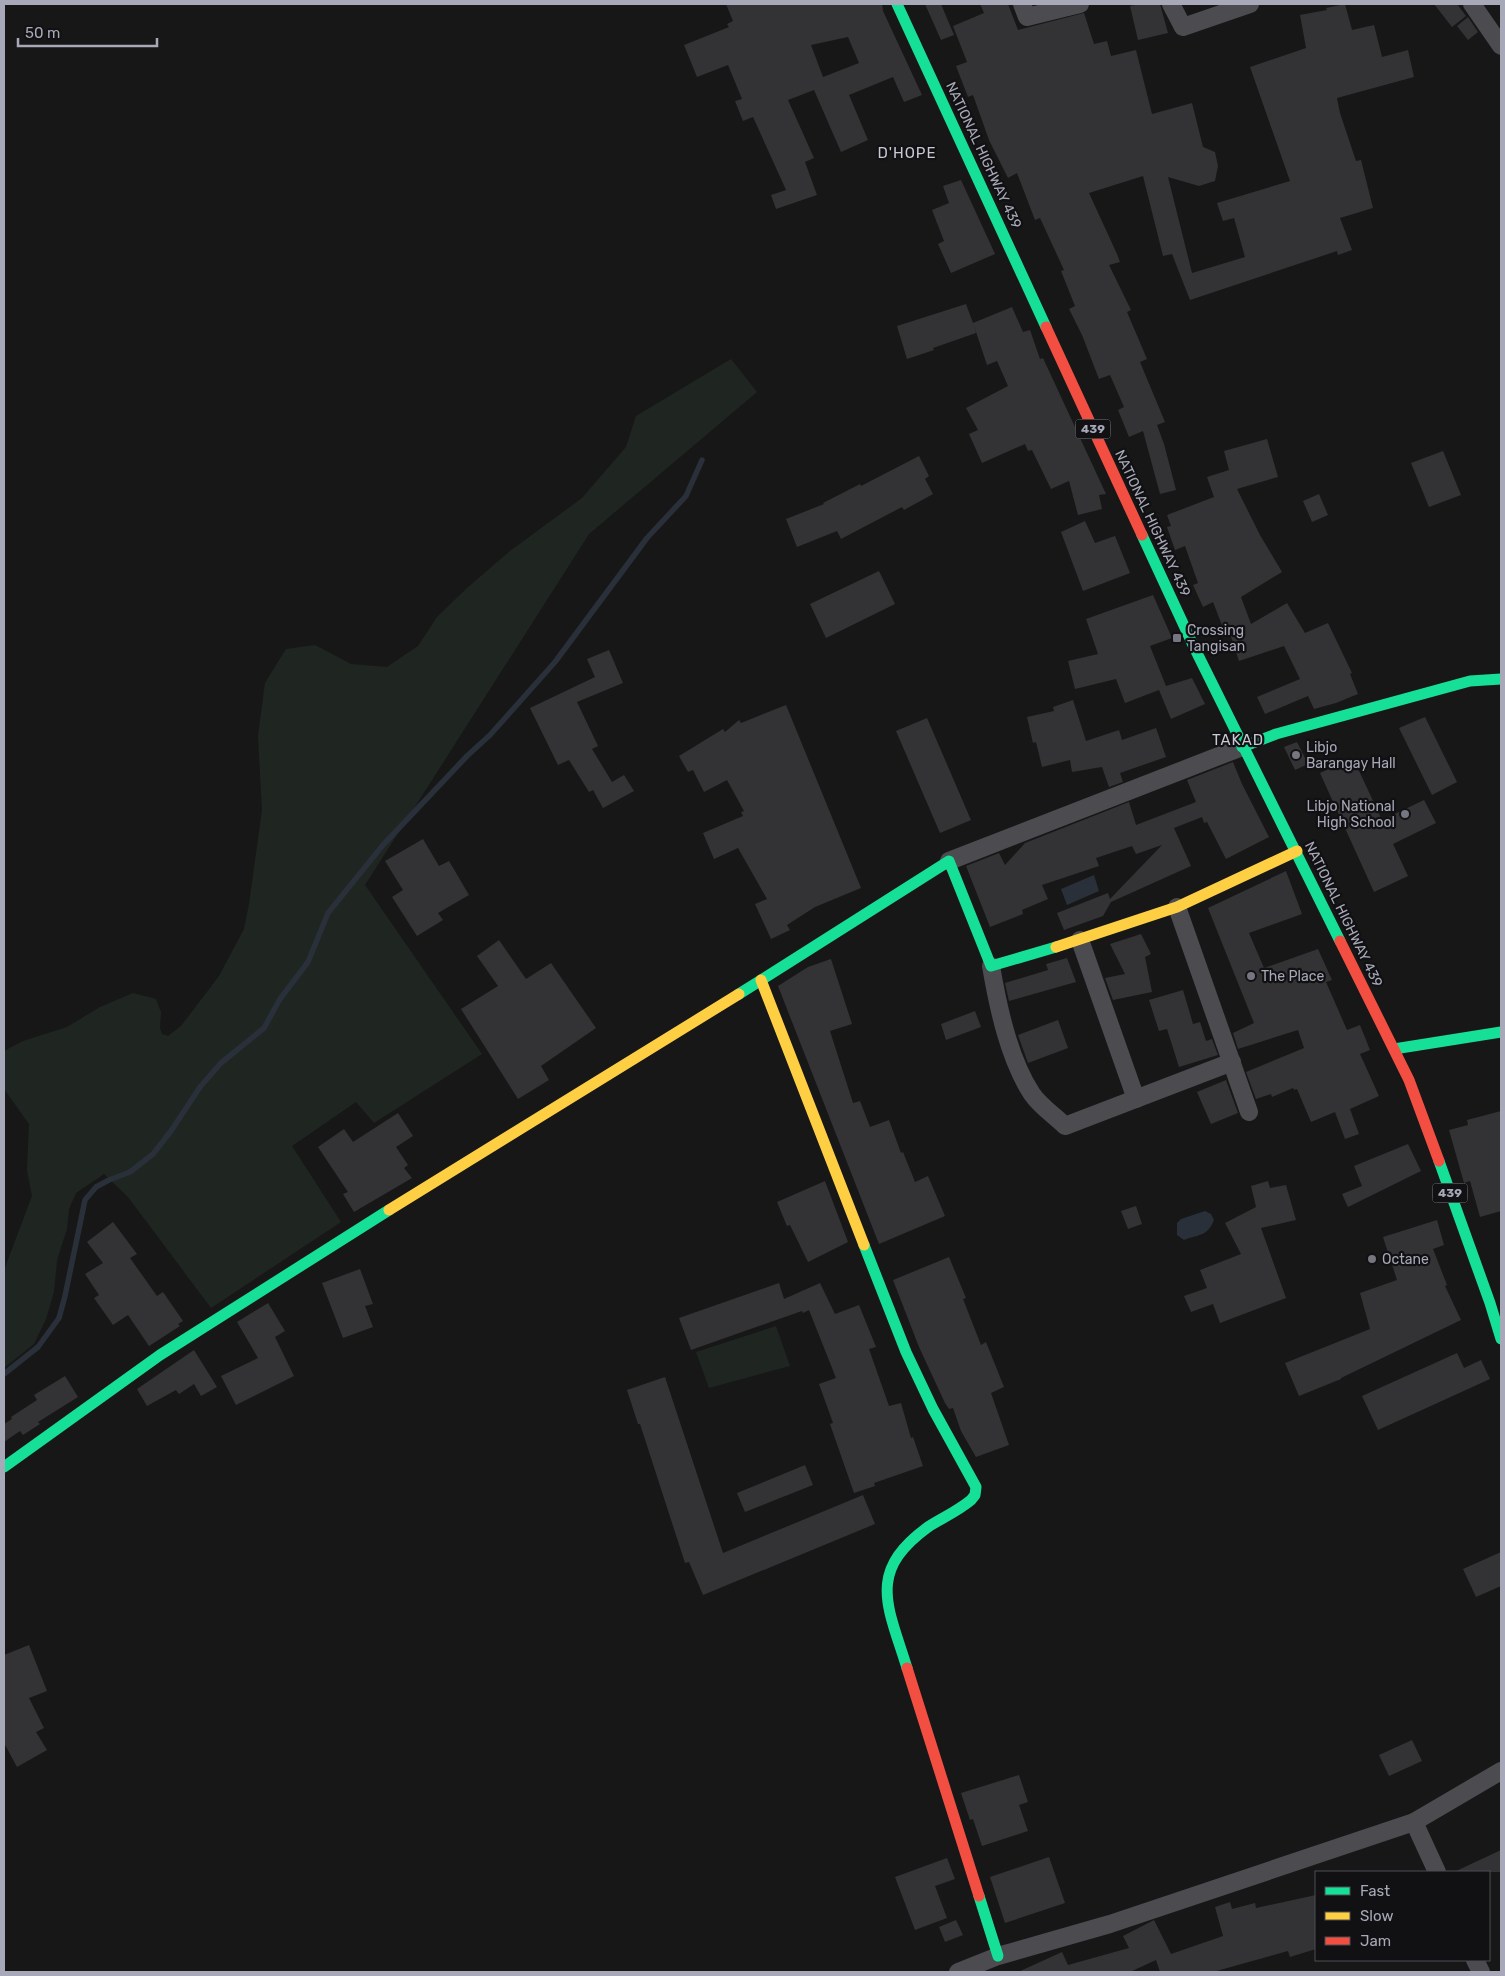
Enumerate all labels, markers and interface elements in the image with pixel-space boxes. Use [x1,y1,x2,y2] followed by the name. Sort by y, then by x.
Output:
[18,15,156,47] scale bar
[25,24,60,42] text: 50 m
[942,79,1025,231] street label: NATIONAL HIGHWAY 439
[877,144,937,162] district label: D'HOPE
[1076,419,1110,438] road number: 439
[1111,447,1194,599] street label: NATIONAL HIGHWAY 439
[1187,622,1245,655] place label: Crossing Tangisan
[1171,632,1183,644] marker: Crossing Tangisan
[1212,731,1264,749] district label: TAKAD
[1306,739,1396,772] place label: Libjo Barangay Hall
[1290,749,1302,761] marker: Libjo Barangay Hall
[1306,798,1395,831] place label: Libjo National High School
[1399,808,1411,820] marker: Libjo National High School
[1301,839,1386,990] street label: NATIONAL HIGHWAY 439
[1261,968,1324,985] place label: The Place
[1245,970,1257,982] marker: The Place
[1432,1184,1468,1202] road number: 439
[1382,1251,1429,1268] place label: Octane
[1366,1253,1378,1265] marker: Octane
[1315,1871,1490,1961] legend
[1360,1882,1390,1900] text: Fast
[1360,1907,1393,1925] text: Slow
[1360,1932,1391,1950] text: Jam

